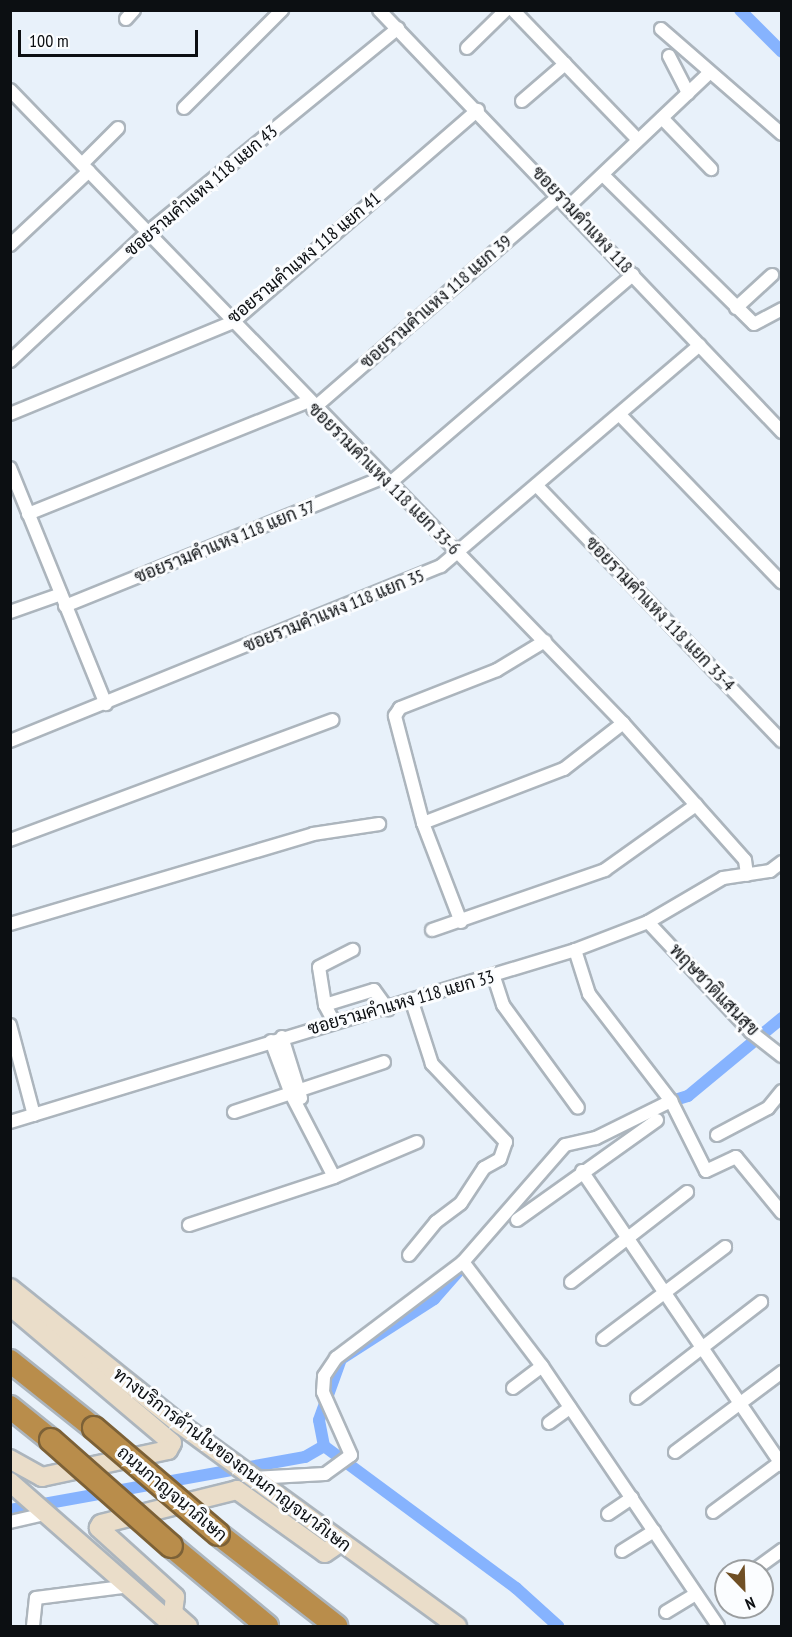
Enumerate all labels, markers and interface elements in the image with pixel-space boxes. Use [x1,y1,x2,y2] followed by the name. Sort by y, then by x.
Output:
[21,18,201,56] scale bar
[29,29,69,52] text: 100 m
[120,121,282,261] street label: ซอยรามคำแหง 118 แยก 43
[527,162,637,278] street label: ซอยรามคำแหง 118
[223,188,385,328] street label: ซอยรามคำแหง 118 แยก 41
[356,231,516,373] street label: ซอยรามคำแหง 118 แยก 39
[303,398,465,560] street label: ซอยรามคำแหง 118 แยก 33-6
[131,496,319,588] street label: ซอยรามคำแหง 118 แยก 37
[581,532,739,696] street label: ซอยรามคำแหง 118 แยก 33-4
[240,565,428,657] street label: ซอยรามคำแหง 118 แยก 35
[665,939,763,1041] street label: พฤษชาติแสนสุข
[305,966,497,1040] street label: ซอยรามคำแหง 118 แยก 33
[109,1363,355,1557] street label: ทางบริการด้านในของถนนกาญจนาภิเษก
[113,1442,231,1546] street label: ถนนกาญจนาภิเษก
[714,1559,774,1619] north arrow
[742,1593,758,1615] text: N

